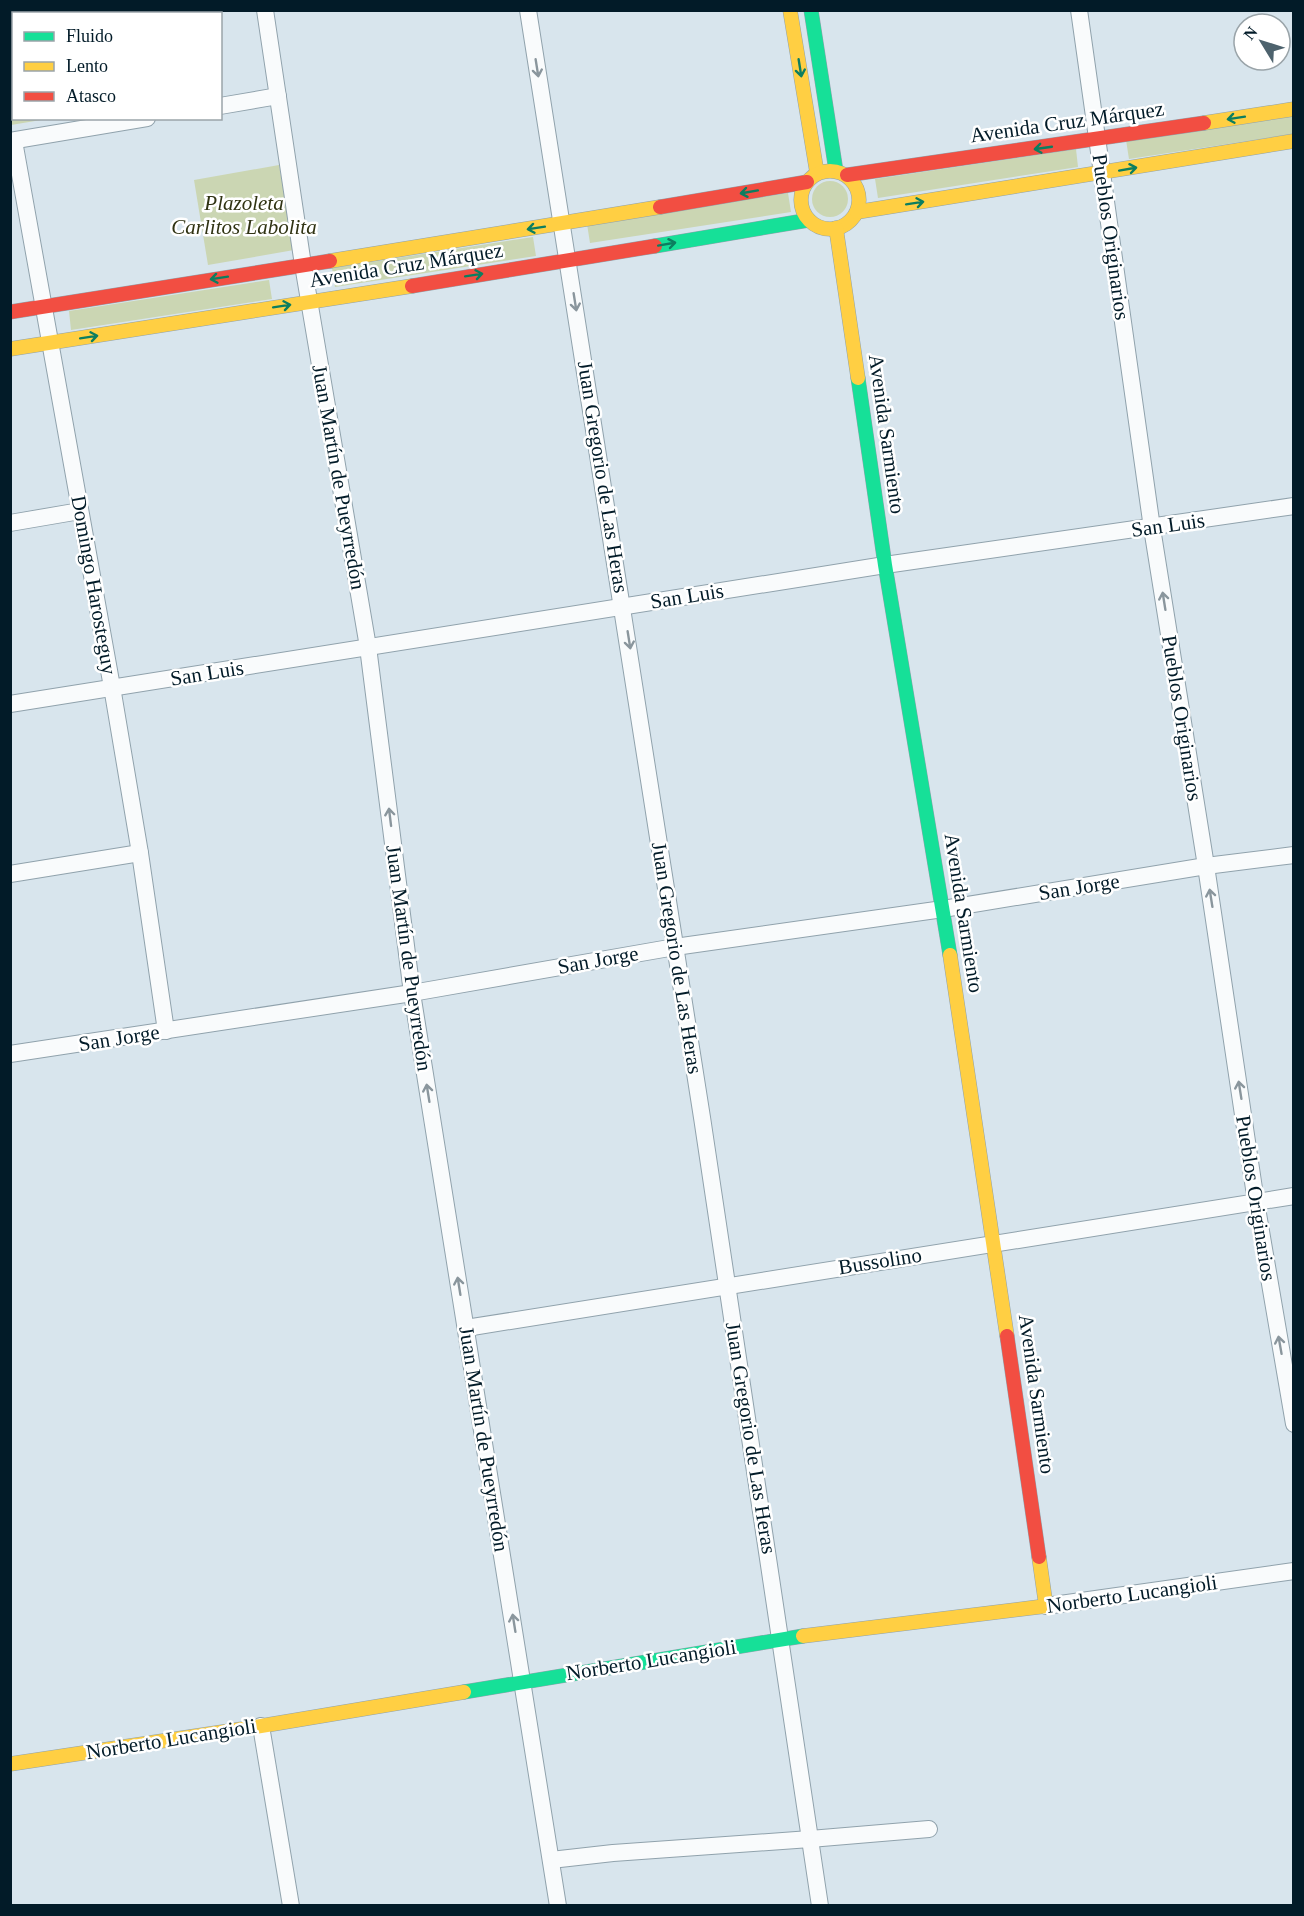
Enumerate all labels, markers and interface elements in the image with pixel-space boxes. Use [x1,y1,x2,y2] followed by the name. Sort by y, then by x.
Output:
[12,12,222,120] legend
[1232,12,1292,72] north arrow
[1240,23,1261,43] text: N
[66,26,113,46] text: Fluido
[66,56,108,76] text: Lento
[532,58,543,78] one-way arrow
[794,58,805,78] one-way arrow
[66,86,116,106] text: Atasco
[969,97,1165,147] street label: Avenida Cruz Márquez
[1226,113,1246,124] one-way arrow
[1034,142,1053,153] one-way arrow
[1087,152,1135,322] street label: Pueblos Originarios
[1117,163,1137,174] one-way arrow
[740,187,759,198] one-way arrow
[171,191,317,239] park label: Plazoleta Carlitos Labolita
[904,197,924,208] one-way arrow
[527,223,546,234] one-way arrow
[308,238,504,292] street label: Avenida Cruz Márquez
[656,238,676,249] one-way arrow
[464,270,484,281] one-way arrow
[210,273,229,284] one-way arrow
[569,292,580,312] one-way arrow
[271,300,291,311] one-way arrow
[79,331,98,342] one-way arrow
[864,353,910,515] street label: Avenida Sarmiento
[573,359,633,595] street label: Juan Gregorio de Las Heras
[307,363,371,592] street label: Juan Martín de Pueyrredón
[66,494,122,677] street label: Domingo Harosteguy
[1130,508,1206,542] street label: San Luis
[649,578,725,614] street label: San Luis
[1158,592,1169,612] one-way arrow
[623,630,634,649] one-way arrow
[1157,633,1207,803] street label: Pueblos Originarios
[169,655,245,691] street label: San Luis
[384,807,395,827] one-way arrow
[940,832,988,994] street label: Avenida Sarmiento
[647,840,707,1076] street label: Juan Gregorio de Las Heras
[381,843,437,1073] street label: Juan Martín de Pueyrredón
[1037,869,1121,905] street label: San Jorge
[1205,888,1216,908] one-way arrow
[556,941,640,979] street label: San Jorge
[77,1020,161,1056] street label: San Jorge
[1234,1081,1245,1101] one-way arrow
[423,1084,434,1104] one-way arrow
[1231,1113,1281,1283] street label: Pueblos Originarios
[837,1243,923,1279] street label: Bussolino
[454,1276,465,1296] one-way arrow
[1014,1313,1060,1475] street label: Avenida Sarmiento
[721,1320,781,1556] street label: Juan Gregorio de Las Heras
[454,1325,514,1554] street label: Juan Martín de Pueyrredón
[1275,1336,1286,1356] one-way arrow
[1045,1570,1219,1618] street label: Norberto Lucangioli
[508,1614,519,1634] one-way arrow
[564,1635,738,1685] street label: Norberto Lucangioli
[84,1714,258,1764] street label: Norberto Lucangioli

